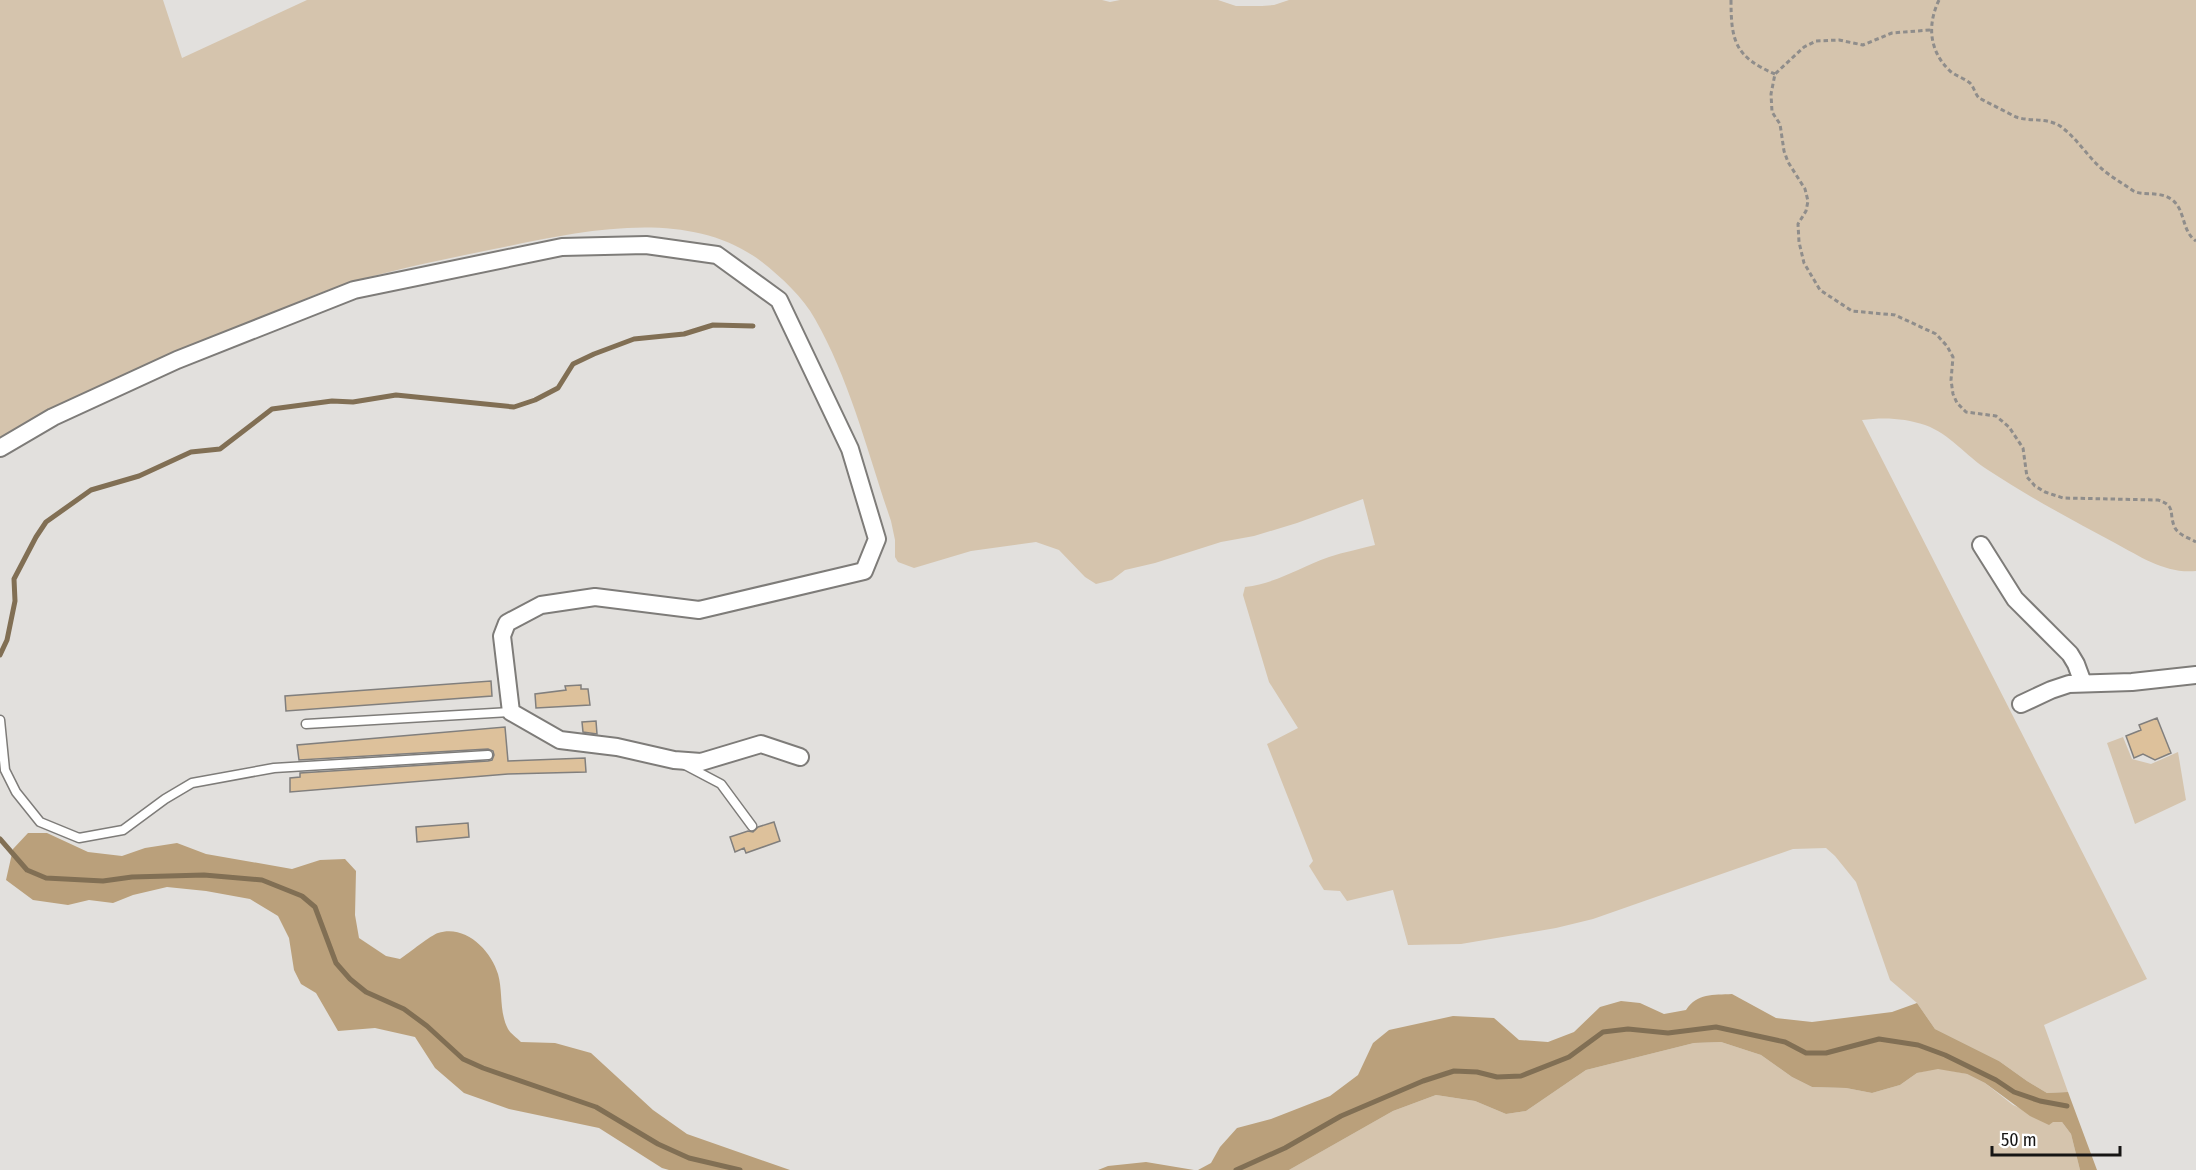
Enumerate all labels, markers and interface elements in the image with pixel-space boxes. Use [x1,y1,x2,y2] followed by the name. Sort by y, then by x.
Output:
[1992,1119,2120,1157] scale bar
[2001,1129,2037,1151] text: 50 m

